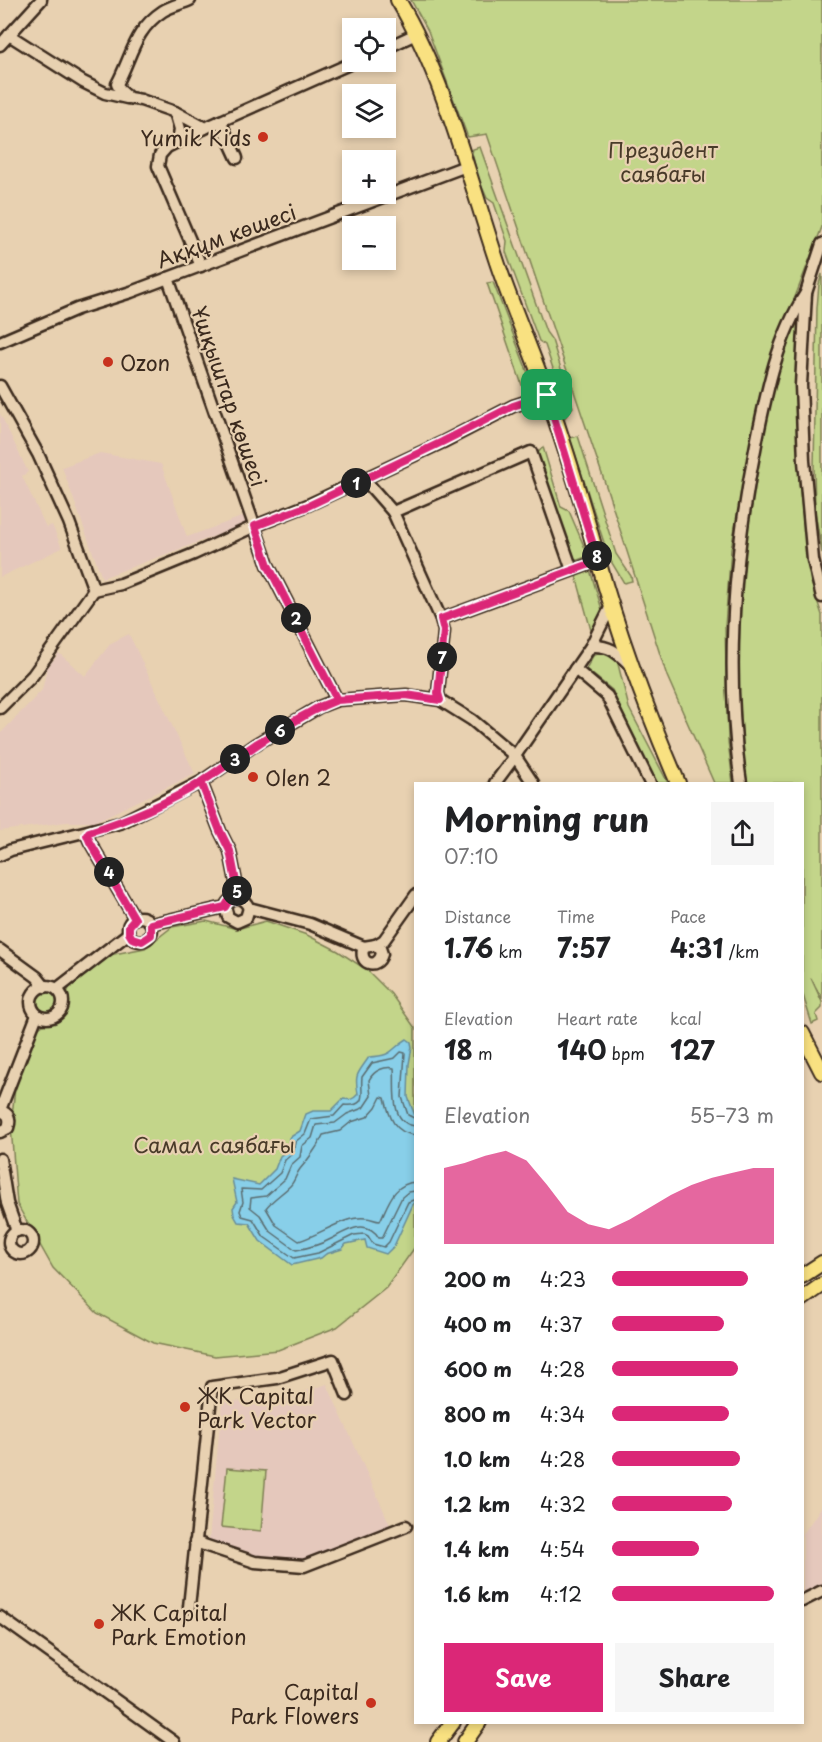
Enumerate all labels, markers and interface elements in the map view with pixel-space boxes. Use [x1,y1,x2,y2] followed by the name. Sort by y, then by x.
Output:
[342,18,396,270] map controls
[342,18,396,72] button: locate
[342,84,396,138] button: layers
[140,121,251,153] place label: Yumik Kids
[256,130,270,144] marker: Yumik Kids
[608,133,719,189] park label: Президент саябағы
[342,150,396,204] button: +
[152,195,300,275] street label: Аққұм көшесі
[342,216,396,270] button: −
[184,301,276,491] street label: Ұшқыштар көшесі
[120,346,170,378] place label: Ozon
[101,355,115,369] marker: Ozon
[521,369,572,420] pin
[530,378,563,411] icon: arrive
[341,468,371,498] pin: 1
[352,471,360,495] text: 1
[582,541,612,571] pin: 8
[592,544,602,568] text: 8
[281,603,311,633] pin: 2
[290,606,302,630] text: 2
[427,642,457,672] pin: 7
[437,645,447,669] text: 7
[265,715,295,745] pin: 6
[274,718,286,742] text: 6
[220,744,250,774] pin: 3
[230,747,240,771] text: 3
[265,761,331,793] place label: Olen 2
[246,770,260,784] marker: Olen 2
[444,793,649,843] text: Morning run
[711,802,774,865] button: share
[444,841,498,871] text: 07:10
[94,857,124,887] pin: 4
[104,860,114,884] text: 4
[222,876,252,906] pin: 5
[232,879,242,903] text: 5
[444,904,511,928] text: Distance
[557,904,595,928] text: Time
[670,904,706,928] text: Pace
[444,928,493,967] text: 1.76
[557,928,610,967] text: 7:57
[670,928,724,967] text: 4:31
[493,939,522,963] text: km
[724,939,759,963] text: /km
[444,1006,513,1030] text: Elevation
[557,1006,638,1030] text: Heart rate
[670,1006,702,1030] text: kcal
[444,1030,473,1069] text: 18
[557,1030,607,1069] text: 140
[670,1030,715,1069] text: 127
[473,1041,492,1065] text: m
[607,1041,645,1065] text: bpm
[444,1100,530,1130] text: Elevation
[690,1100,774,1130] text: 55–73 m
[133,1128,295,1160] park label: Самал саябағы
[444,1264,511,1294] text: 200 m
[540,1264,586,1294] text: 4:23
[444,1309,512,1339] text: 400 m
[540,1309,582,1339] text: 4:37
[444,1354,512,1384] text: 600 m
[540,1354,586,1384] text: 4:28
[196,1379,317,1435] place label: ЖК Capital Park Vector
[444,1399,511,1429] text: 800 m
[540,1399,585,1429] text: 4:34
[178,1400,192,1414] marker: ЖК Capital Park Vector
[444,1444,511,1474] text: 1.0 km
[540,1444,586,1474] text: 4:28
[444,1489,510,1519] text: 1.2 km
[540,1489,586,1519] text: 4:32
[444,1534,510,1564] text: 1.4 km
[540,1534,585,1564] text: 4:54
[444,1579,509,1609] text: 1.6 km
[540,1579,582,1609] text: 4:12
[110,1596,247,1652] place label: ЖК Capital Park Emotion
[92,1617,106,1631] marker: ЖК Capital Park Emotion
[444,1643,603,1712] button: Save
[615,1643,774,1712] button: Share
[230,1675,359,1731] place label: Capital Park Flowers
[364,1696,378,1710] marker: Capital Park Flowers

